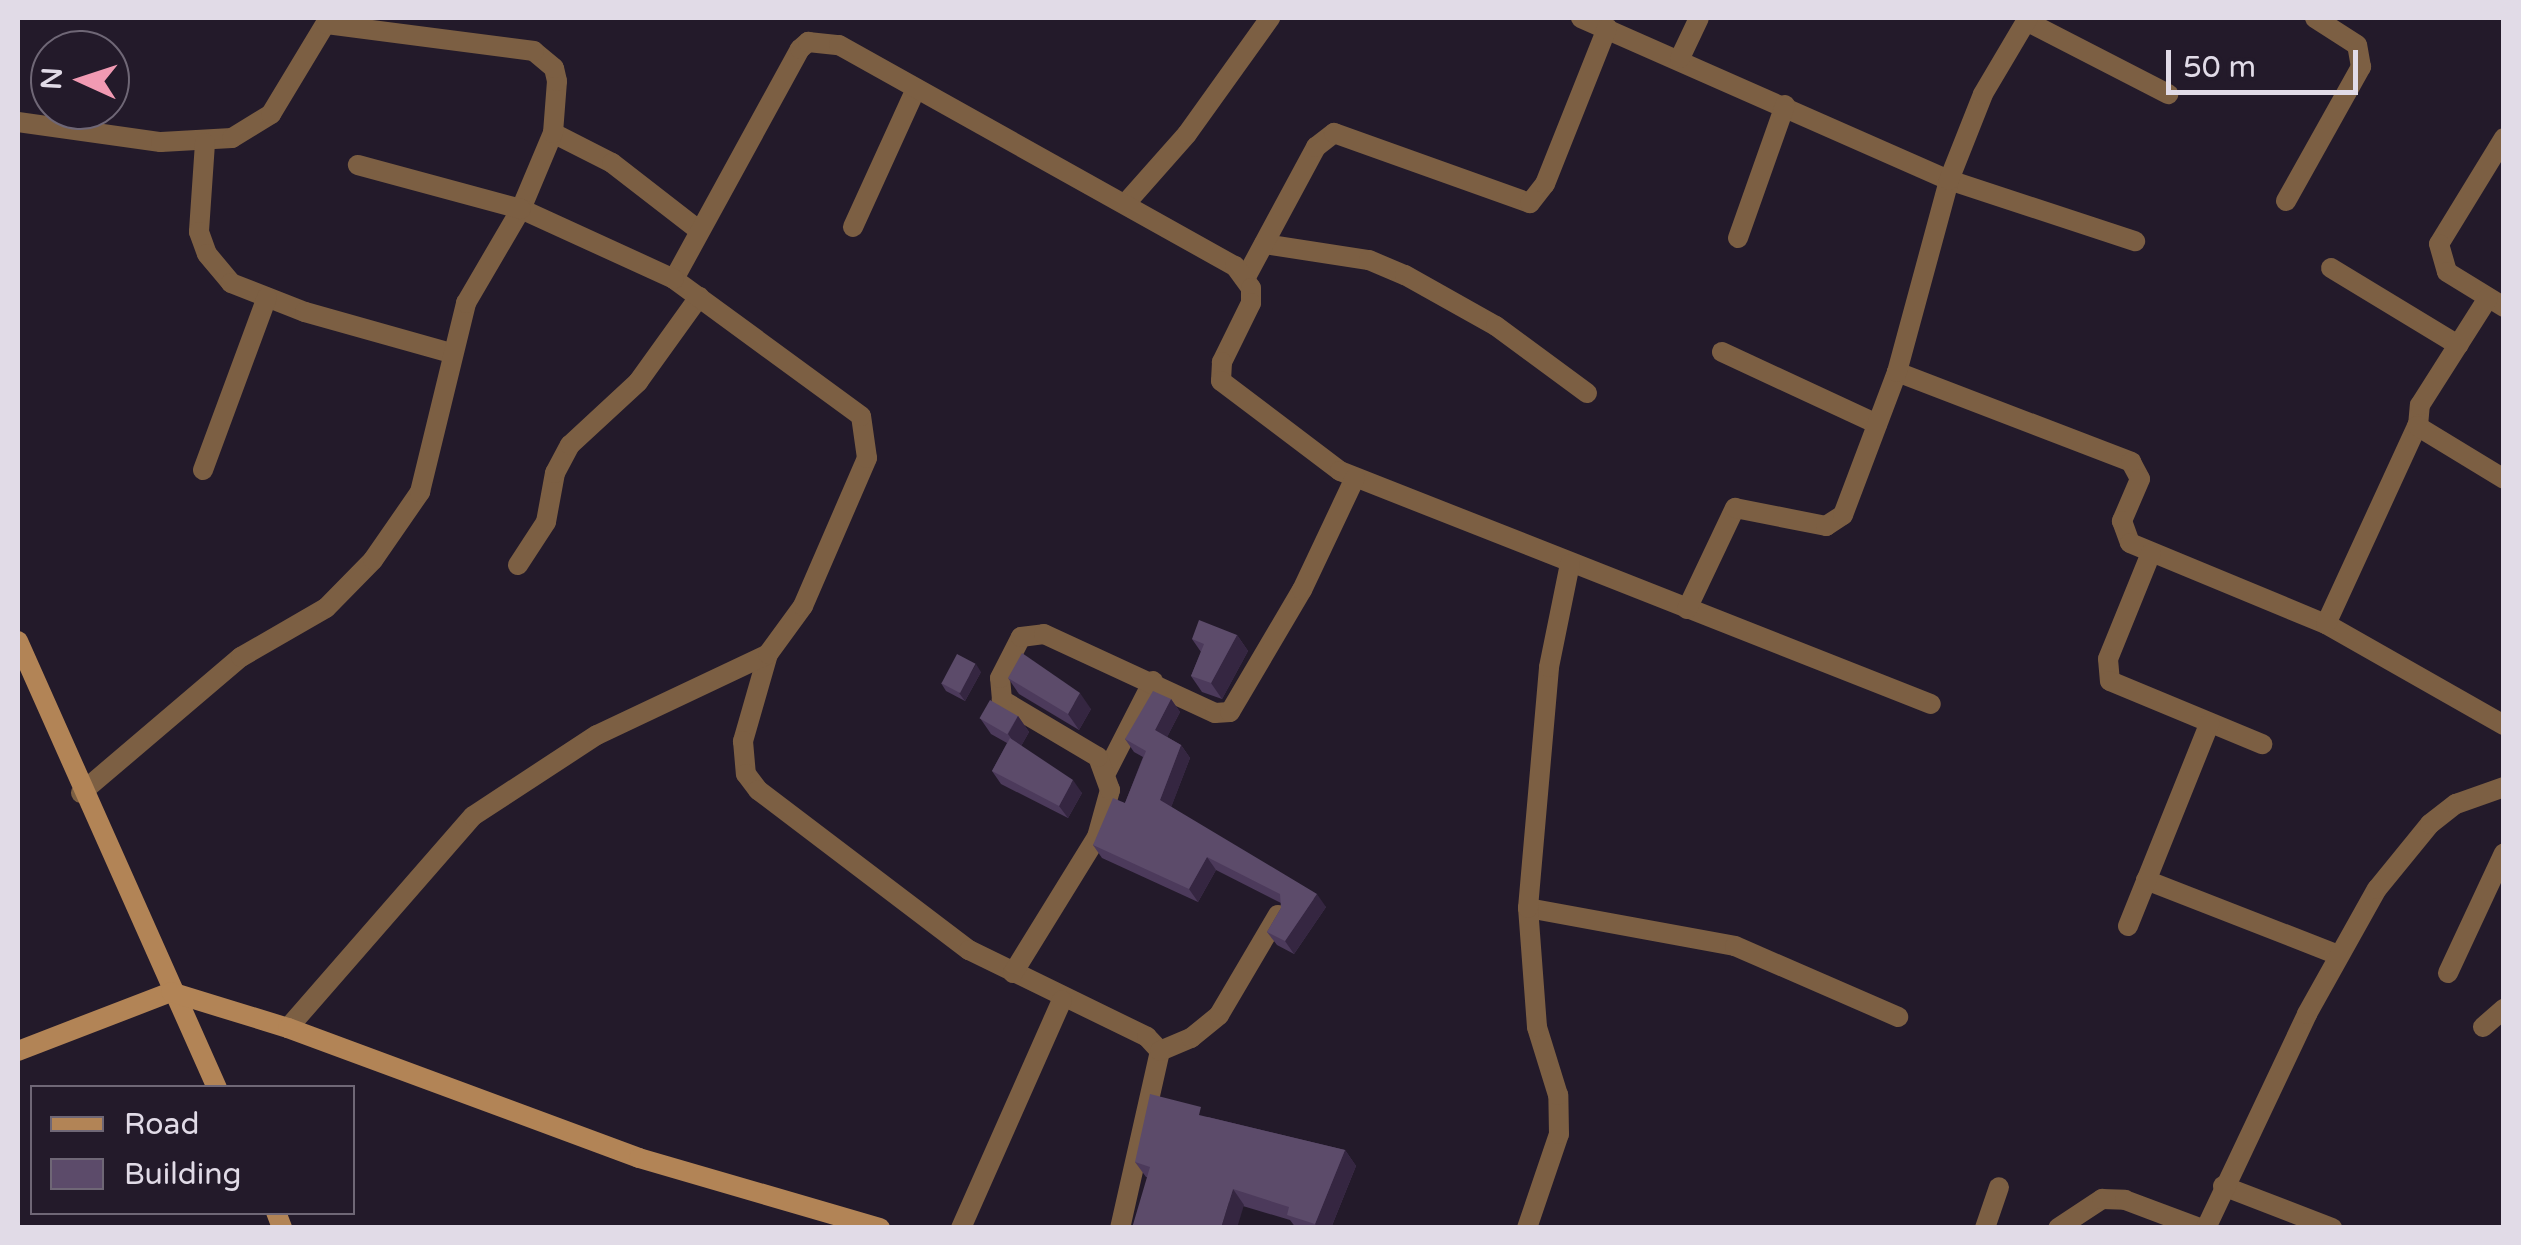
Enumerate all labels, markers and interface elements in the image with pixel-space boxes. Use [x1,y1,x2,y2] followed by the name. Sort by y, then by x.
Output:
[30,30,130,130] north arrow
[2171,30,2364,92] scale bar
[2183,49,2256,86] text: 50 m
[34,66,70,91] text: N
[30,1085,355,1215] legend
[124,1106,199,1143] text: Road
[124,1156,241,1193] text: Building

